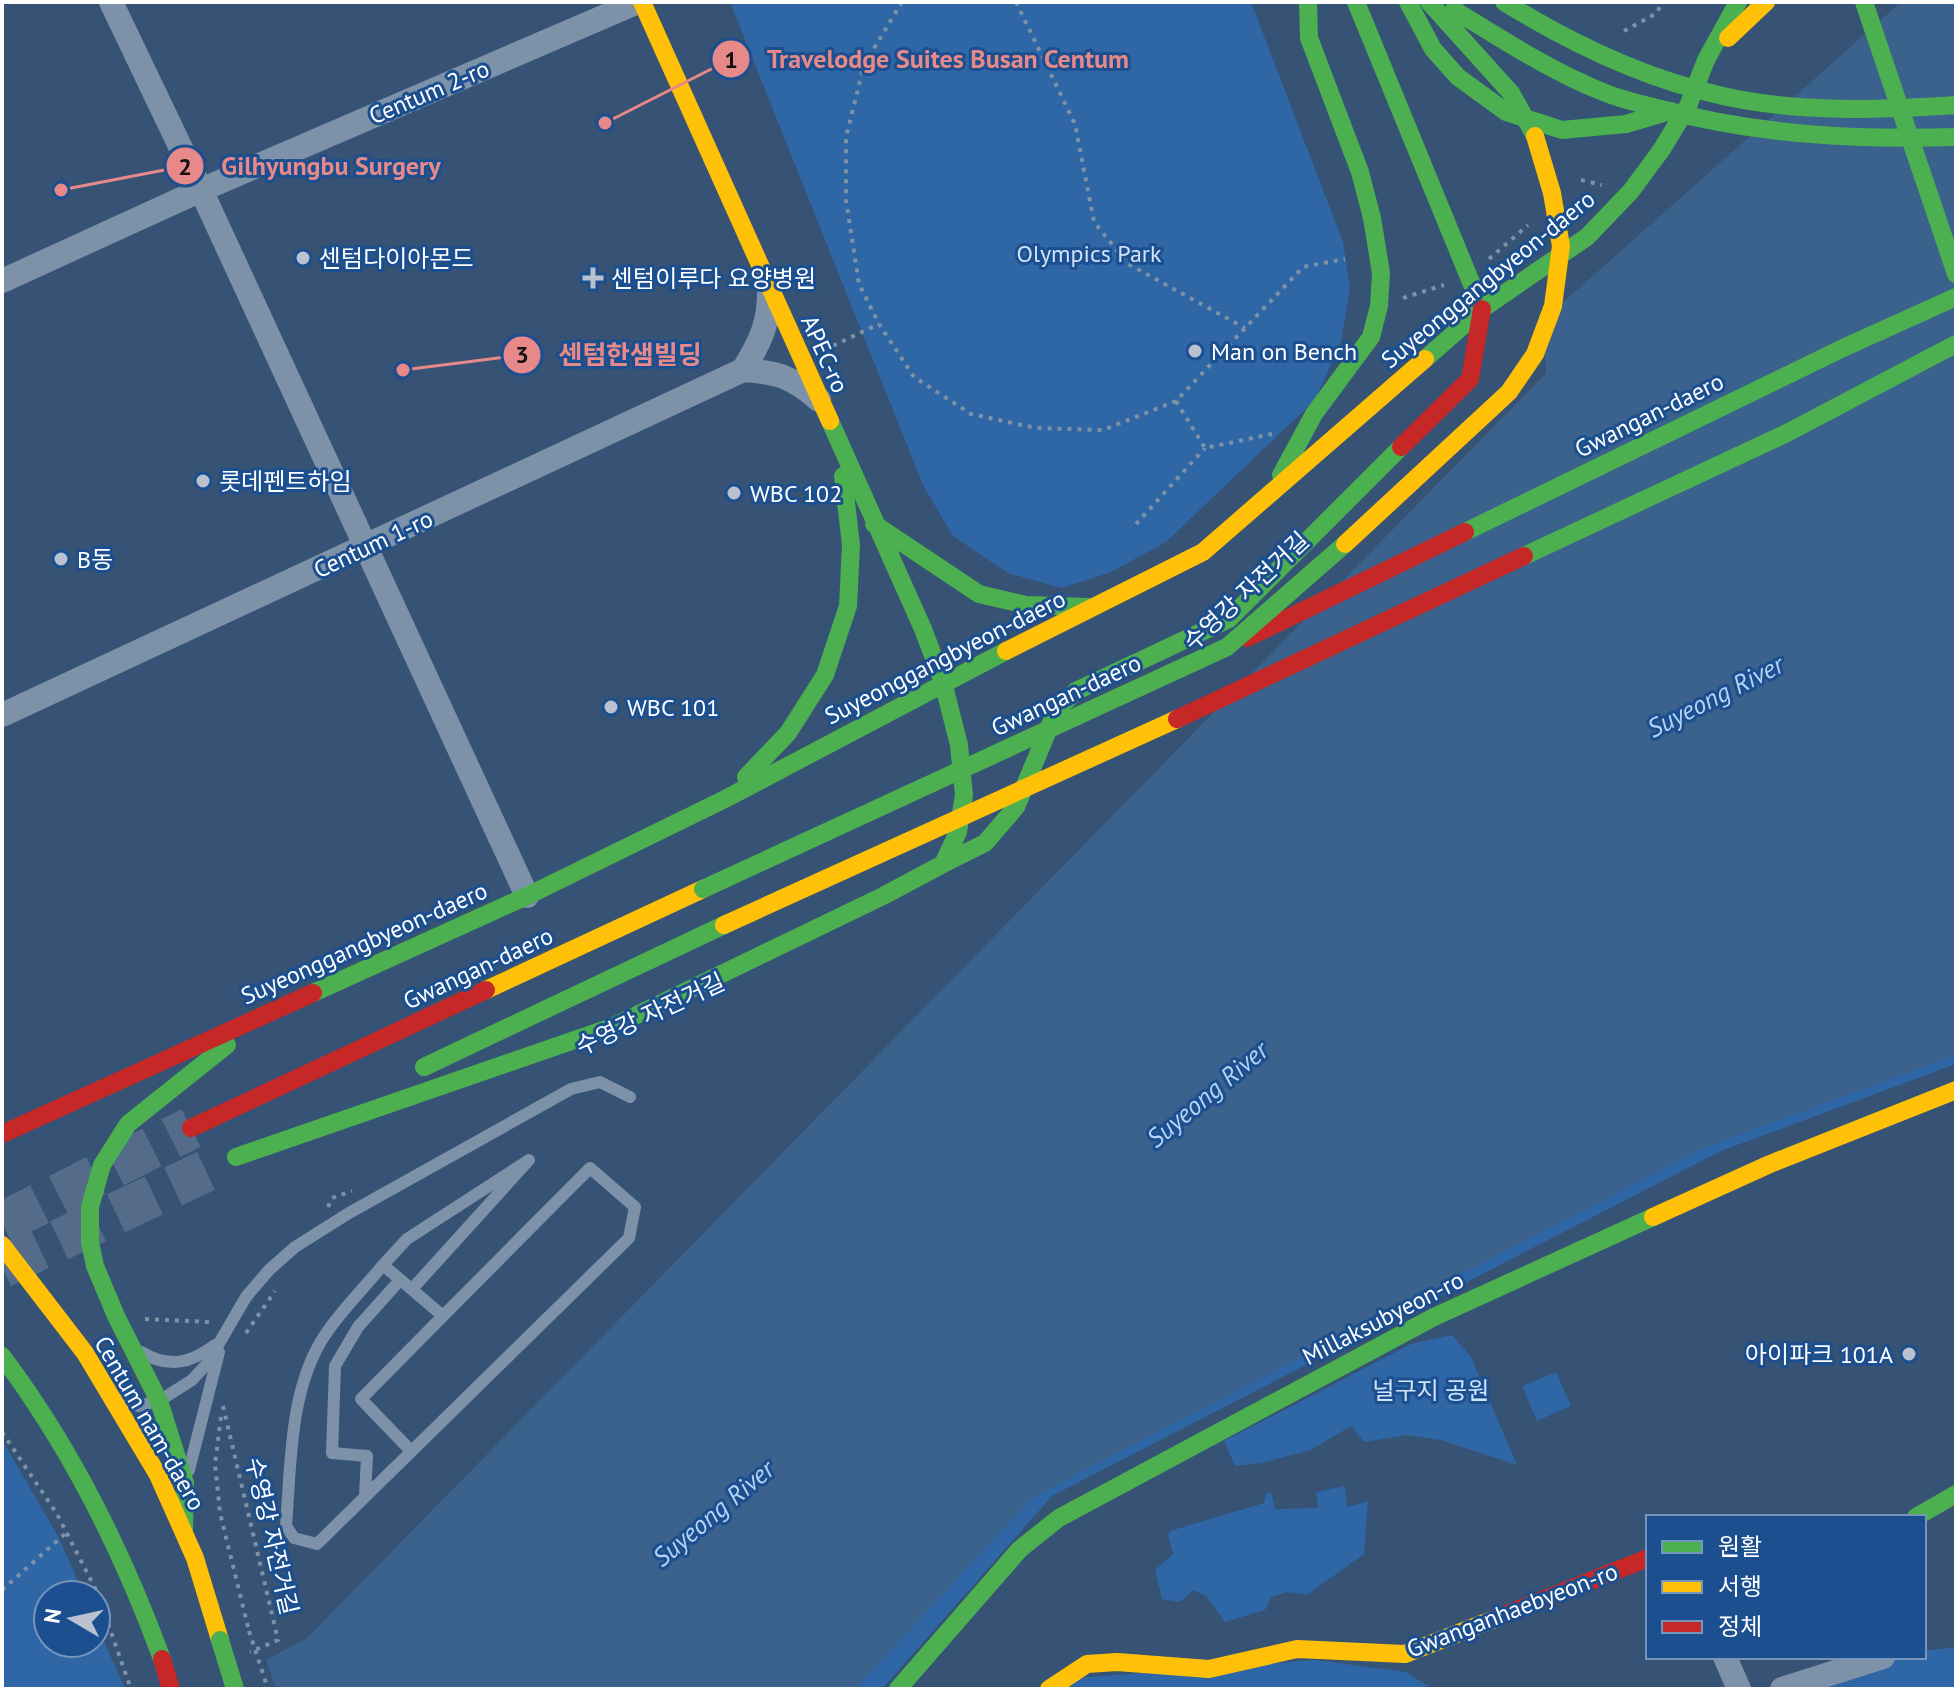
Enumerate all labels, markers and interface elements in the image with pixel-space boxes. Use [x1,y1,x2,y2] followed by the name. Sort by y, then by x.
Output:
[711,34,1145,84] callout: Travelodge Suites Busan Centum
[767,42,1129,75] text: Travelodge Suites Busan Centum
[724,44,738,75] text: 1
[364,53,494,131] street label: Centum 2-ro
[165,141,457,191] callout: Gilhyungbu Surgery
[221,149,441,182] text: Gilhyungbu Surgery
[178,151,192,182] text: 2
[1375,183,1601,375] street label: Suyeonggangbyeon-daero
[1017,238,1162,269] park label: Olympics Park
[319,243,474,274] place label: 센텀다이아몬드
[294,249,312,267] marker: 센텀다이아몬드
[611,263,816,294] place label: 센텀이루다 요양병원
[582,267,604,289] marker: 센텀이루다 요양병원
[794,310,856,398] street label: APEC-ro
[502,330,718,380] callout: 센텀한샘빌딩
[1211,336,1357,367] place label: Man on Bench
[558,338,702,371] text: 센텀한샘빌딩
[515,339,529,370] text: 3
[1186,342,1204,360] marker: Man on Bench
[1569,366,1729,464] street label: Gwangan-daero
[219,466,351,497] place label: 롯데펜트하임
[194,472,212,490] marker: 롯데펜트하임
[750,478,842,509] place label: WBC 102
[725,484,743,502] marker: WBC 102
[308,503,438,585] street label: Centum 1-ro
[1177,525,1315,657] street label: 수영강 자전거길
[77,544,113,575] place label: B동
[52,550,70,568] marker: B동
[819,583,1071,731] street label: Suyeonggangbyeon-daero
[986,647,1146,743] street label: Gwangan-daero
[1641,647,1790,744] water label: Suyeong River
[627,692,719,723] place label: WBC 101
[602,698,620,716] marker: WBC 101
[236,875,492,1011] street label: Suyeonggangbyeon-daero
[398,920,558,1016] street label: Gwangan-daero
[571,966,729,1062] street label: 수영강 자전거길
[1139,1033,1276,1154] water label: Suyeong River
[1297,1264,1469,1372] street label: Millaksubyeon-ro
[87,1330,213,1516] street label: Centum nam-daero
[1745,1339,1893,1370] place label: 아이파크 101A
[1900,1345,1918,1363] marker: 아이파크 101A
[1373,1375,1489,1406] park label: 널구지 공원
[645,1452,782,1573] water label: Suyeong River
[239,1454,305,1618] street label: 수영강 자전거길
[1646,1515,1926,1659] legend
[1718,1531,1762,1562] text: 원활
[1402,1555,1622,1665] street label: Gwanganhaebyeon-ro
[1718,1571,1762,1602] text: 서행
[32,1579,112,1659] north arrow
[37,1607,67,1625] text: N
[1718,1611,1762,1642] text: 정체

